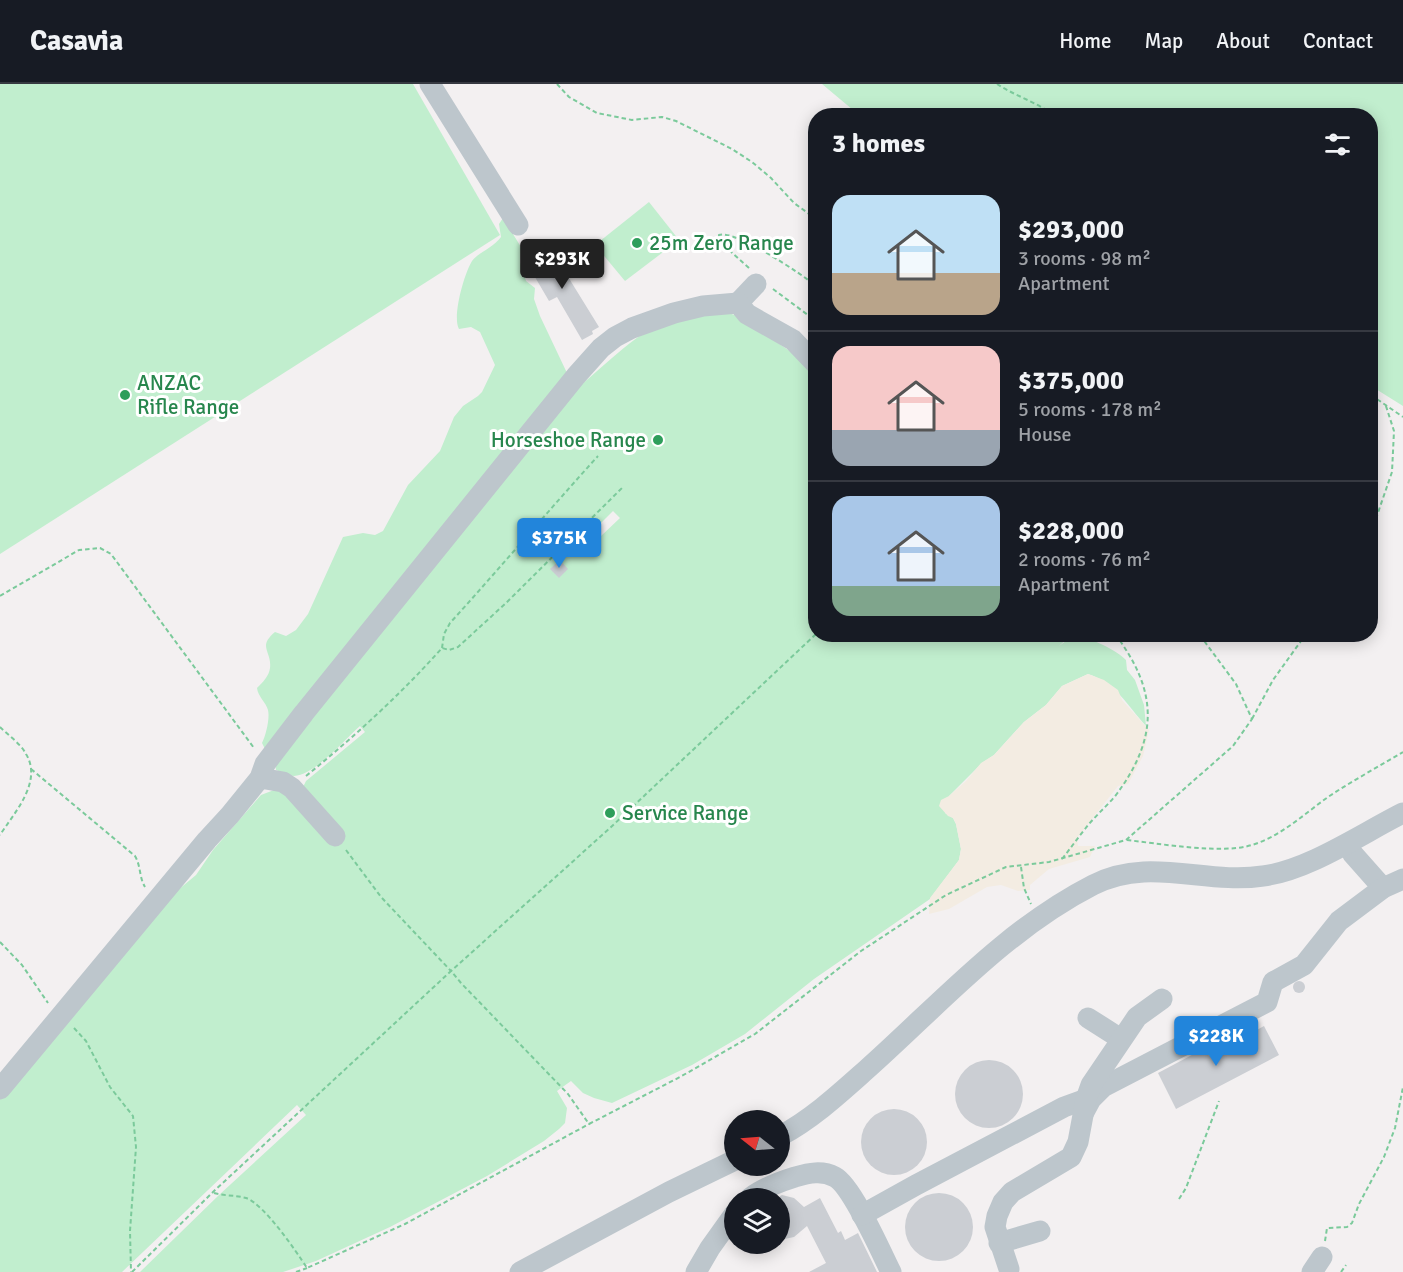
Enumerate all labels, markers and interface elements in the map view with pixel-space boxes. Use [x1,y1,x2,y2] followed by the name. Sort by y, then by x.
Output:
[30,24,123,58] text: Casavia
[1059,28,1112,54] text: Home
[1145,28,1183,54] text: Map
[1216,28,1270,54] text: About
[1303,28,1373,54] text: Contact
[832,128,925,160] text: 3 homes
[1321,128,1354,161] icon: filters
[1018,214,1124,246] text: $293,000
[880,219,952,291] icon: home
[649,230,794,256] place label: 25m Zero Range
[630,236,644,250] marker: 25m Zero Range
[520,239,604,290] pin: $293K
[534,246,590,271] text: $293K
[1018,246,1151,271] text: 3 rooms · 98 m²
[1018,271,1110,296] text: Apartment
[1018,365,1124,397] text: $375,000
[137,370,239,420] place label: ANZAC Rifle Range
[880,370,952,442] icon: home
[118,388,132,402] marker: ANZAC Rifle Range
[1018,397,1162,422] text: 5 rooms · 178 m²
[1018,422,1072,447] text: House
[491,427,646,453] place label: Horseshoe Range
[651,433,665,447] marker: Horseshoe Range
[1018,515,1124,547] text: $228,000
[517,518,601,569] pin: $375K
[880,520,952,592] icon: home
[531,525,587,550] text: $375K
[1018,547,1151,572] text: 2 rooms · 76 m²
[1018,572,1110,597] text: Apartment
[622,800,749,826] place label: Service Range
[603,806,617,820] marker: Service Range
[1174,1016,1258,1067] pin: $228K
[1188,1023,1244,1048] text: $228K
[724,1110,790,1176] north arrow
[724,1110,790,1254] map controls
[724,1188,790,1254] button: layers

